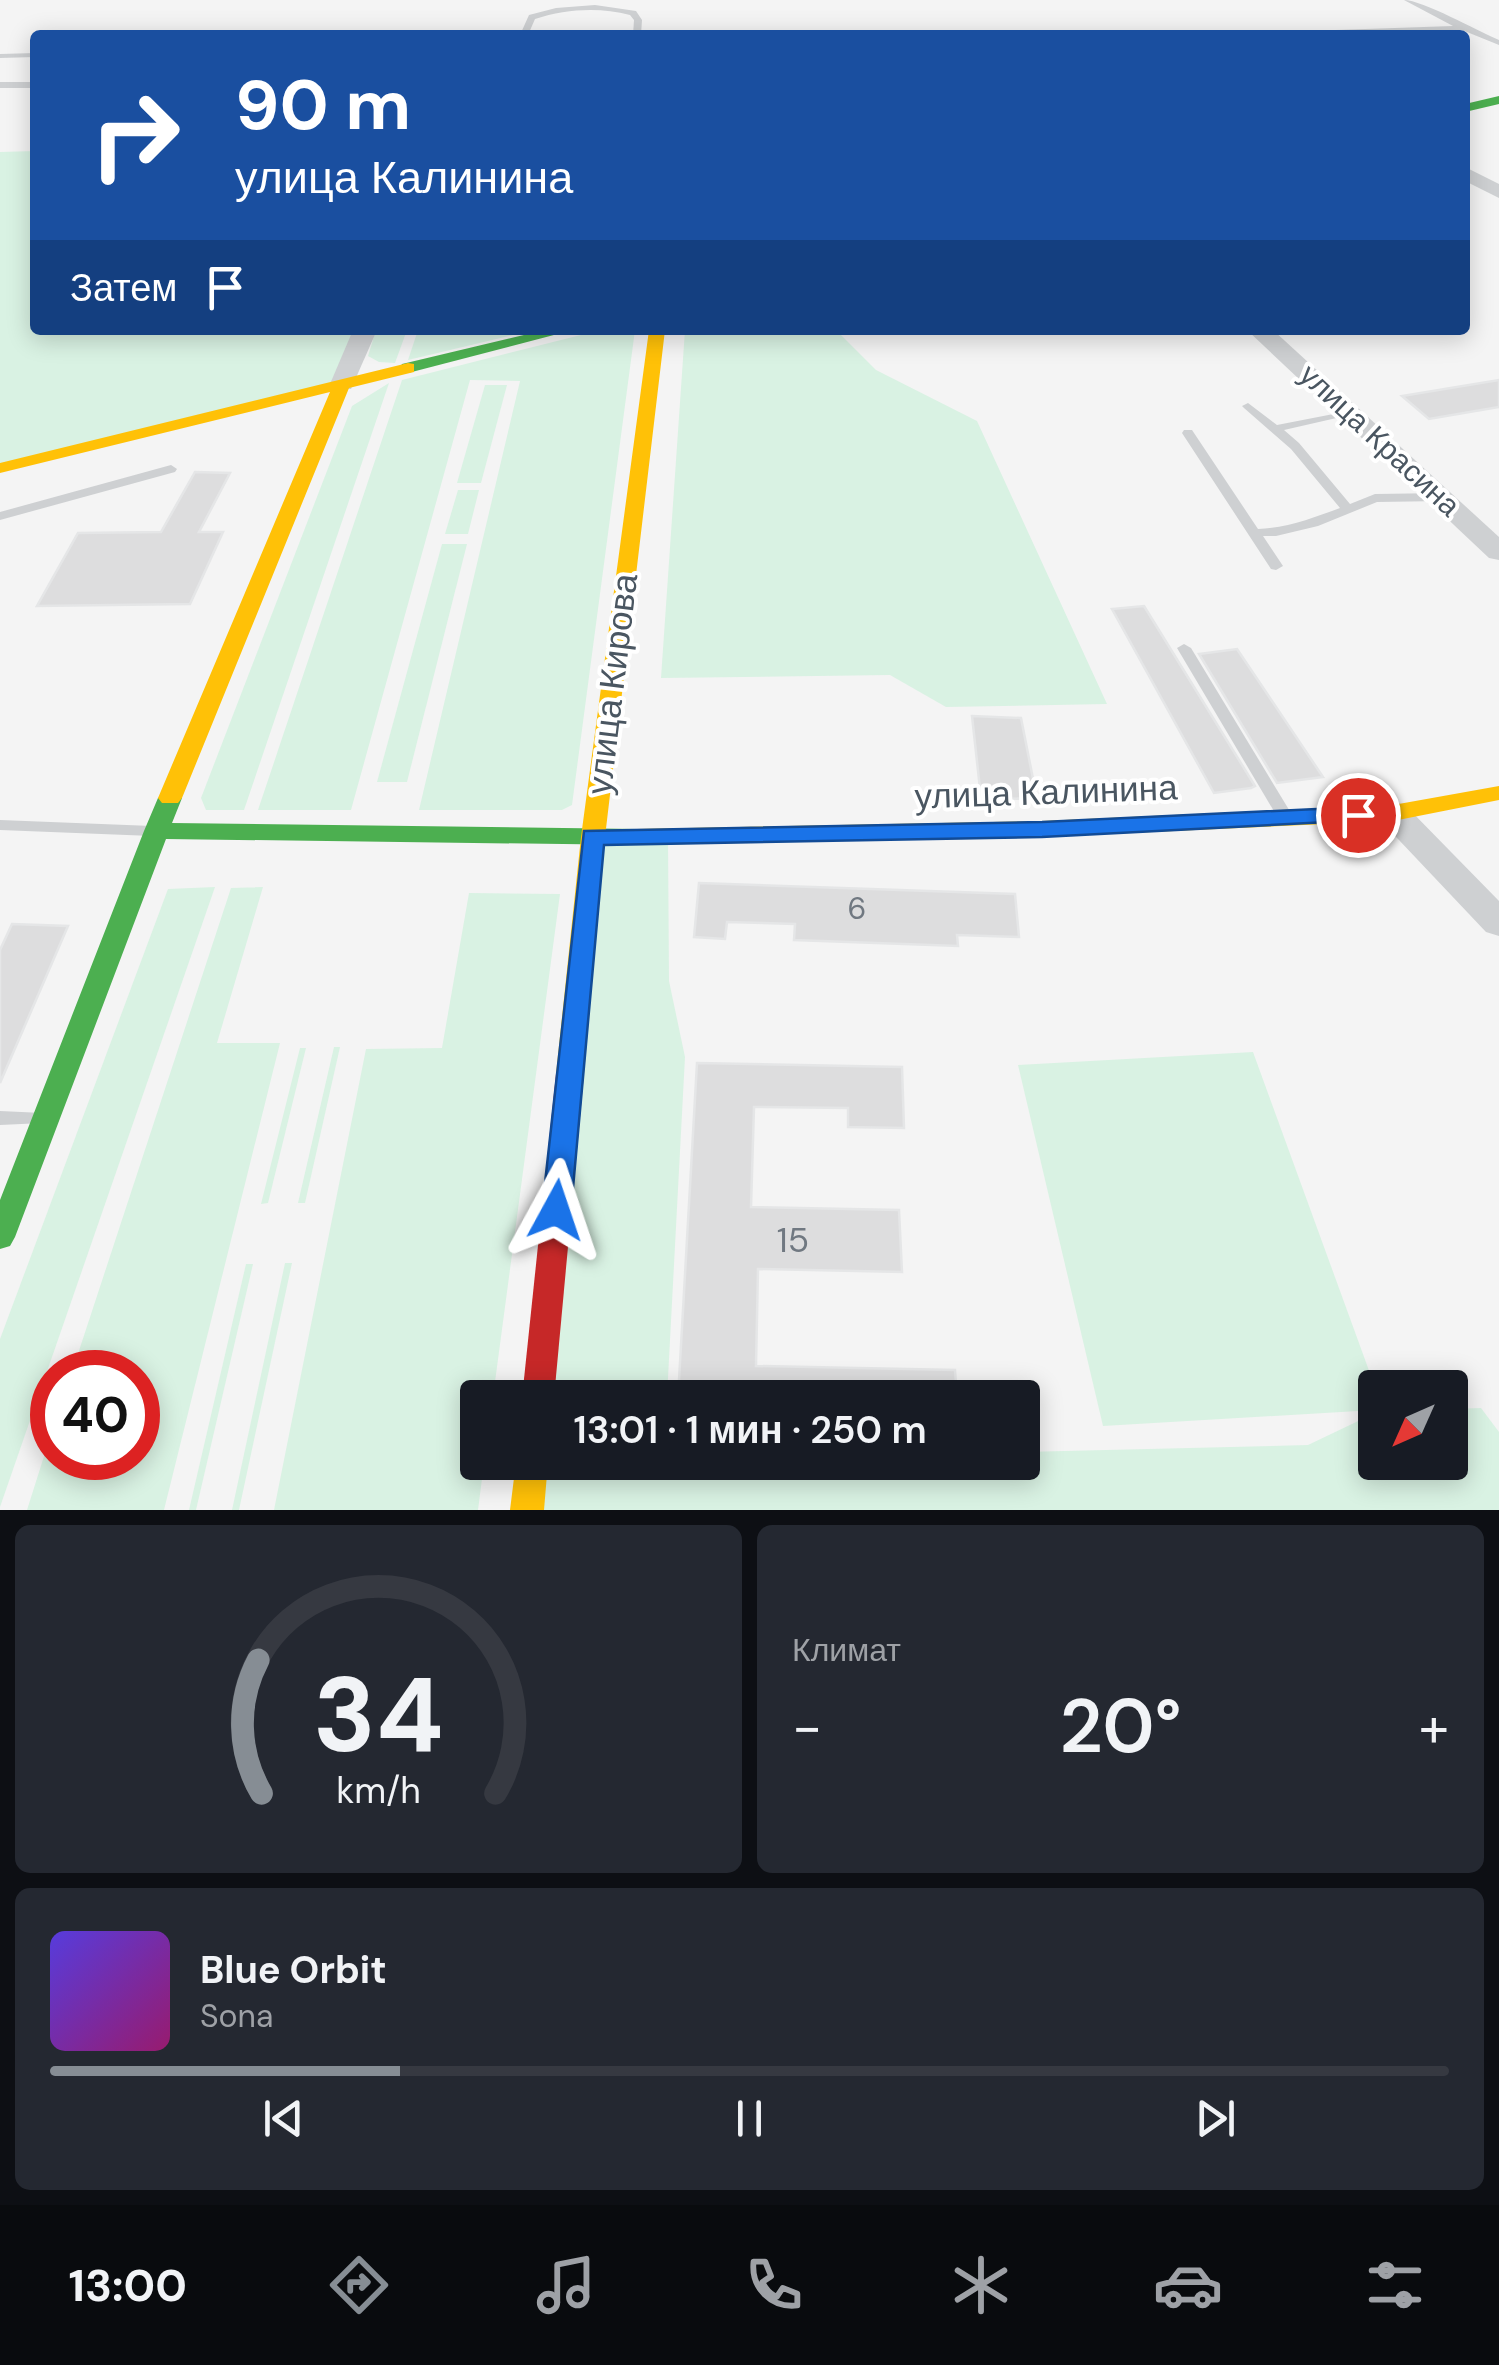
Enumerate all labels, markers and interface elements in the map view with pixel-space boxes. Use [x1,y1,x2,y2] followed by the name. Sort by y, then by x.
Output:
[235,60,411,151] text: 90 m
[70,70,200,200] icon: right
[235,148,573,207] text: улица Калинина
[198,260,253,315] icon: arrive
[70,263,178,313] text: Затем
[1291,355,1469,525] street label: улица Красина
[576,570,648,797] street label: улица Кирова
[914,764,1179,820] street label: улица Калинина
[1316,773,1401,858] pin
[1331,788,1386,843] icon: arrive
[848,889,866,928] house number: 6
[504,1158,608,1262] position arrow
[777,1217,809,1263] house number: 15
[30,1350,160,1480] speed limit sign: 40
[1358,1370,1468,1480] north arrow
[1358,1370,1468,1480] map controls
[573,1405,927,1455] text: 13:01 · 1 мин · 250 m
[792,1629,901,1671] text: Климат
[313,1648,444,1783] text: 34
[1060,1678,1181,1775] text: 20°
[792,1691,822,1763] text: −
[1419,1691,1449,1763] text: +
[336,1768,421,1814] text: km/h
[200,1945,387,1995] text: Blue Orbit
[200,1995,273,2037] text: Sona
[256,2091,311,2146] icon: previous
[722,2091,777,2146] icon: pause
[1188,2091,1243,2146] icon: next
[324,2250,394,2320] icon: directions
[531,2250,601,2320] icon: music
[739,2250,809,2320] icon: phone
[946,2250,1016,2320] icon: climate
[1153,2250,1223,2320] icon: car
[1360,2250,1430,2320] icon: filters
[69,2256,187,2315] text: 13:00

